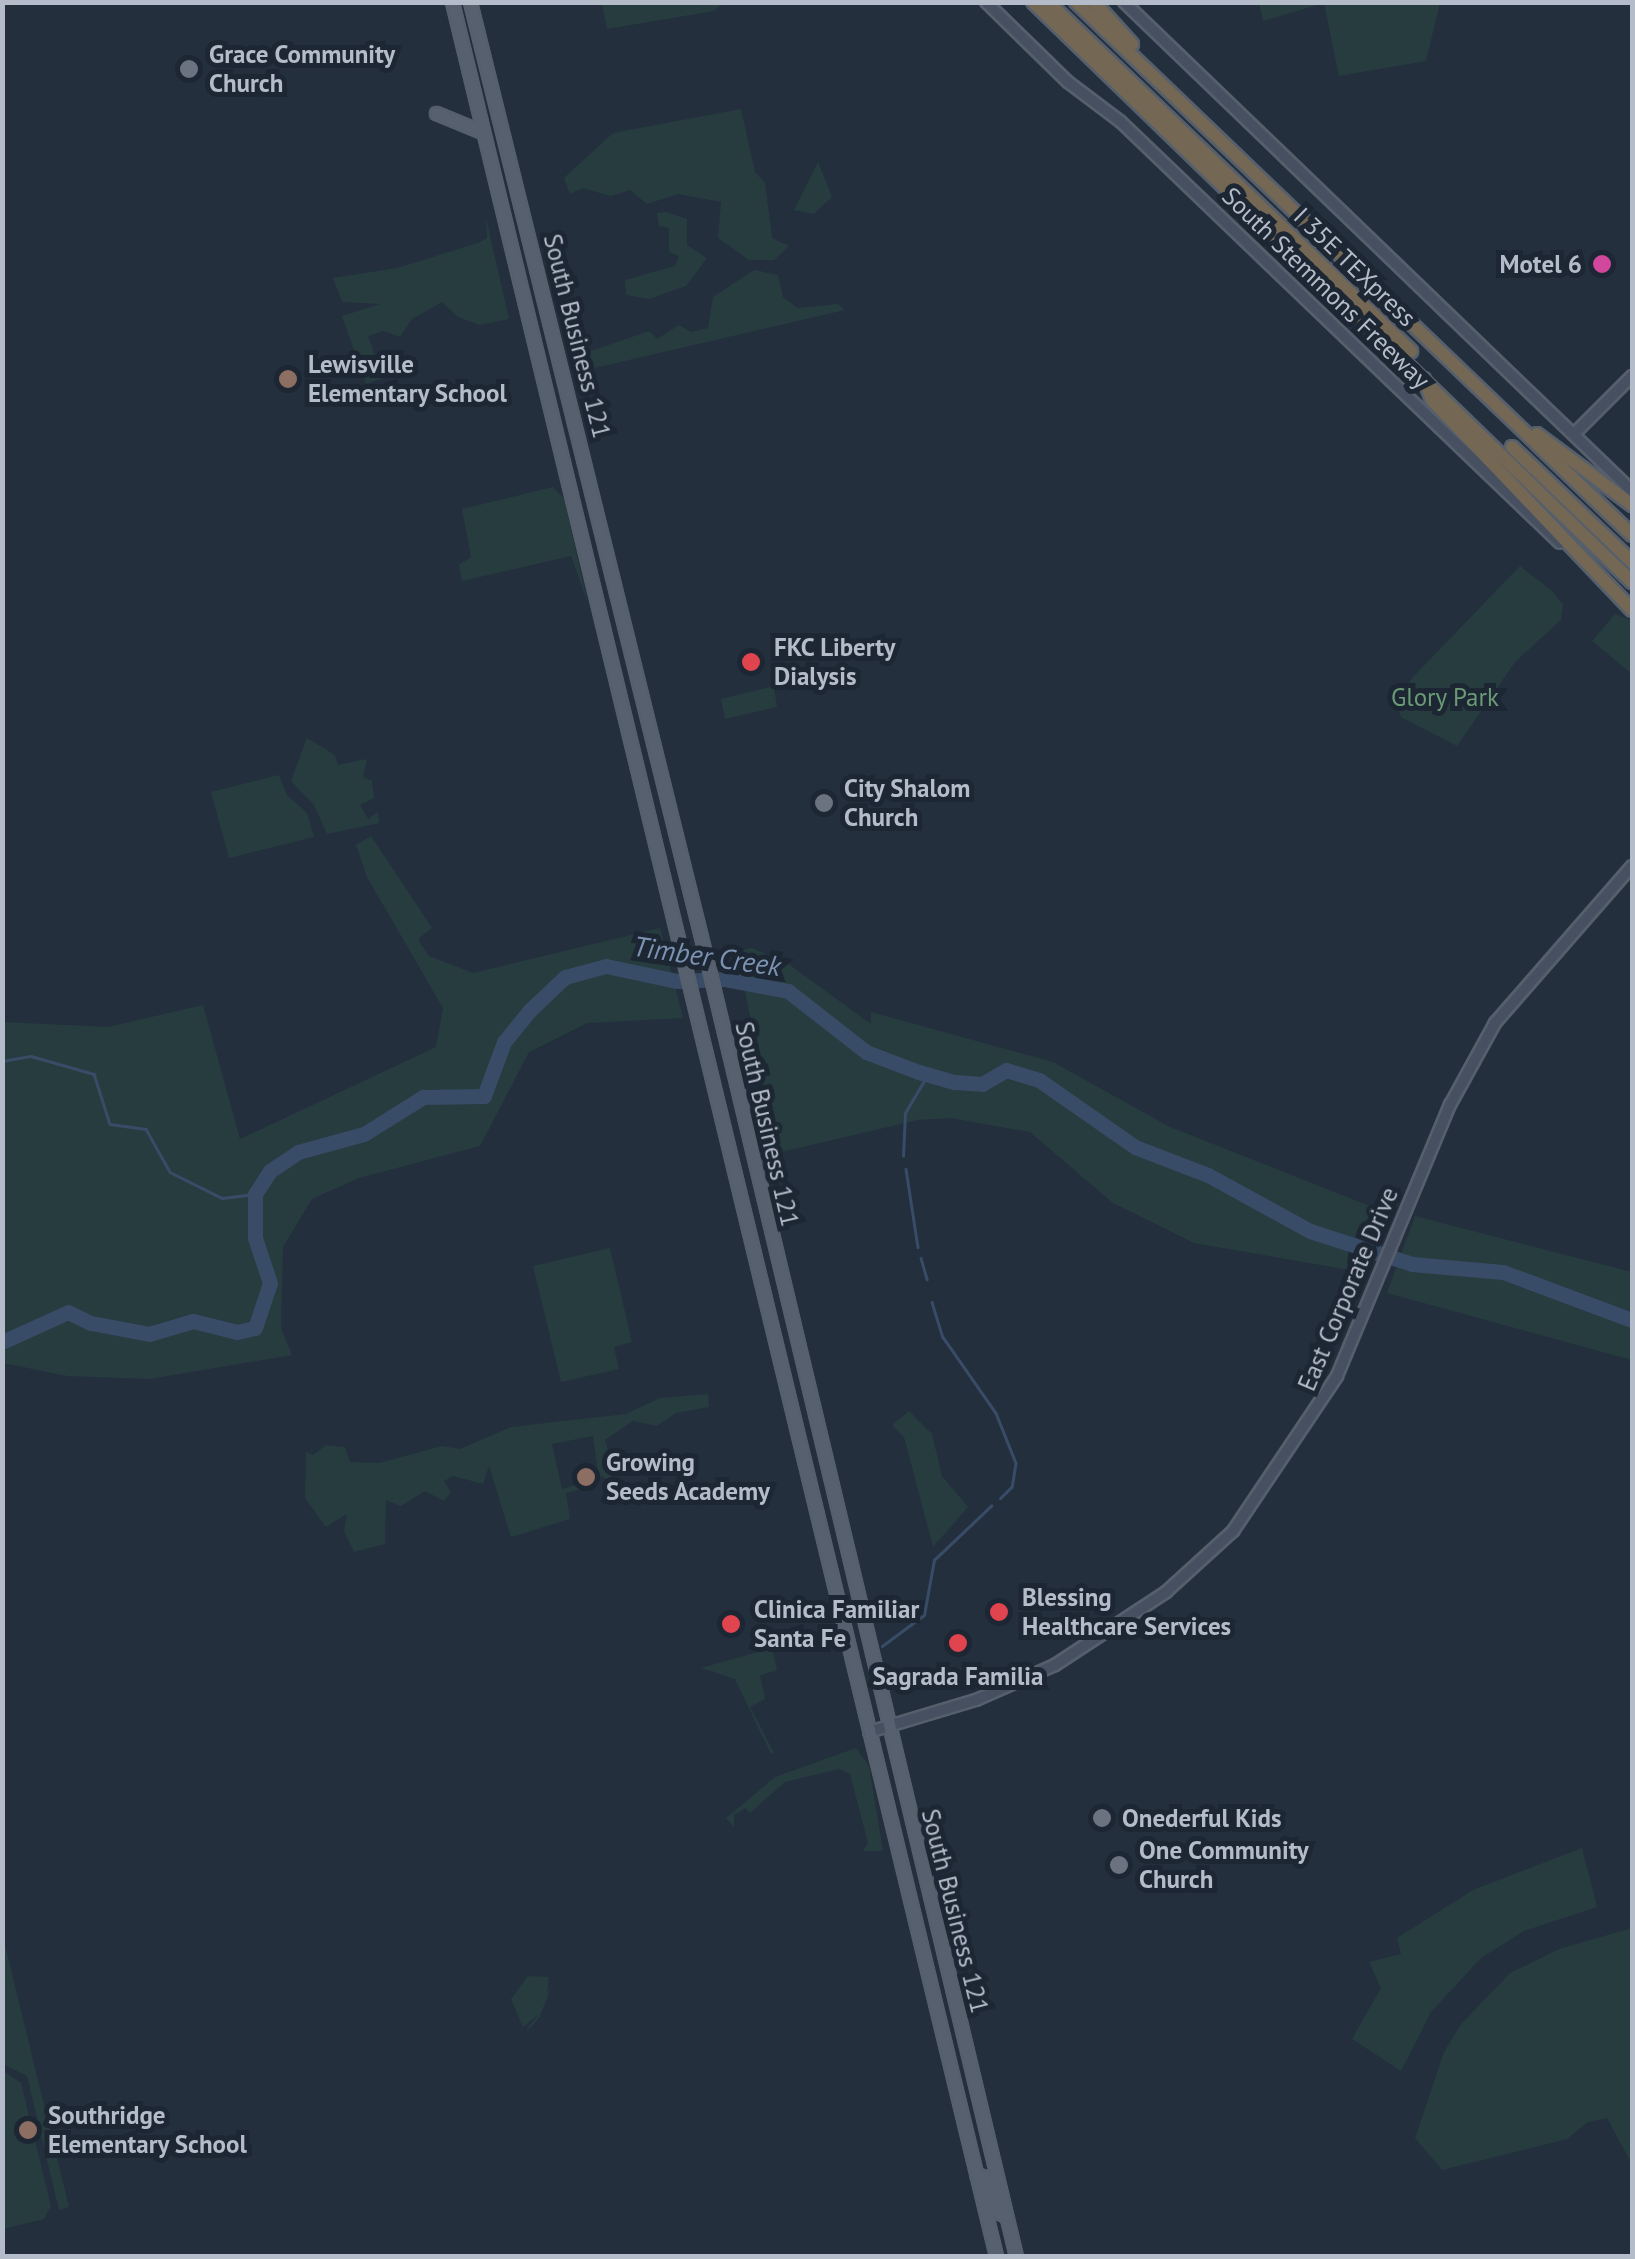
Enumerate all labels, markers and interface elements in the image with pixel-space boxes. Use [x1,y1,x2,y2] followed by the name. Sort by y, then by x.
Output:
[209,40,395,99] place label: Grace Community Church
[178,58,200,80] marker: Grace Community Church
[1216,181,1436,395] street label: South Stemmons Freeway
[1287,201,1423,333] street label: I 35E TEXpress
[537,231,617,441] street label: South Business 121
[1499,249,1582,279] place label: Motel 6
[1591,253,1613,275] marker: Motel 6
[308,350,508,409] place label: Lewisville Elementary School
[277,368,299,390] marker: Lewisville Elementary School
[774,633,896,692] place label: FKC Liberty Dialysis
[738,649,764,675] marker: FKC Liberty Dialysis
[1391,682,1499,712] park label: Glory Park
[844,774,971,833] place label: City Shalom Church
[813,792,835,814] marker: City Shalom Church
[631,929,783,983] water label: Timber Creek
[729,1019,805,1229] street label: South Business 121
[1292,1183,1404,1395] street label: East Corporate Drive
[606,1448,771,1507] place label: Growing Seeds Academy
[575,1466,597,1488] marker: Growing Seeds Academy
[1022,1583,1231,1642] place label: Blessing Healthcare Services
[754,1595,919,1654] place label: Clinica Familiar Santa Fe
[986,1599,1012,1625] marker: Blessing Healthcare Services
[718,1611,744,1637] marker: Clinica Familiar Santa Fe
[945,1630,971,1656] marker: Sagrada Familia
[873,1661,1043,1691] place label: Sagrada Familia
[1122,1803,1281,1833] place label: Onederful Kids
[915,1806,995,2016] street label: South Business 121
[1091,1807,1113,1829] marker: Onederful Kids
[1139,1836,1309,1895] place label: One Community Church
[1108,1854,1130,1876] marker: One Community Church
[48,2101,248,2160] place label: Southridge Elementary School
[17,2119,39,2141] marker: Southridge Elementary School

